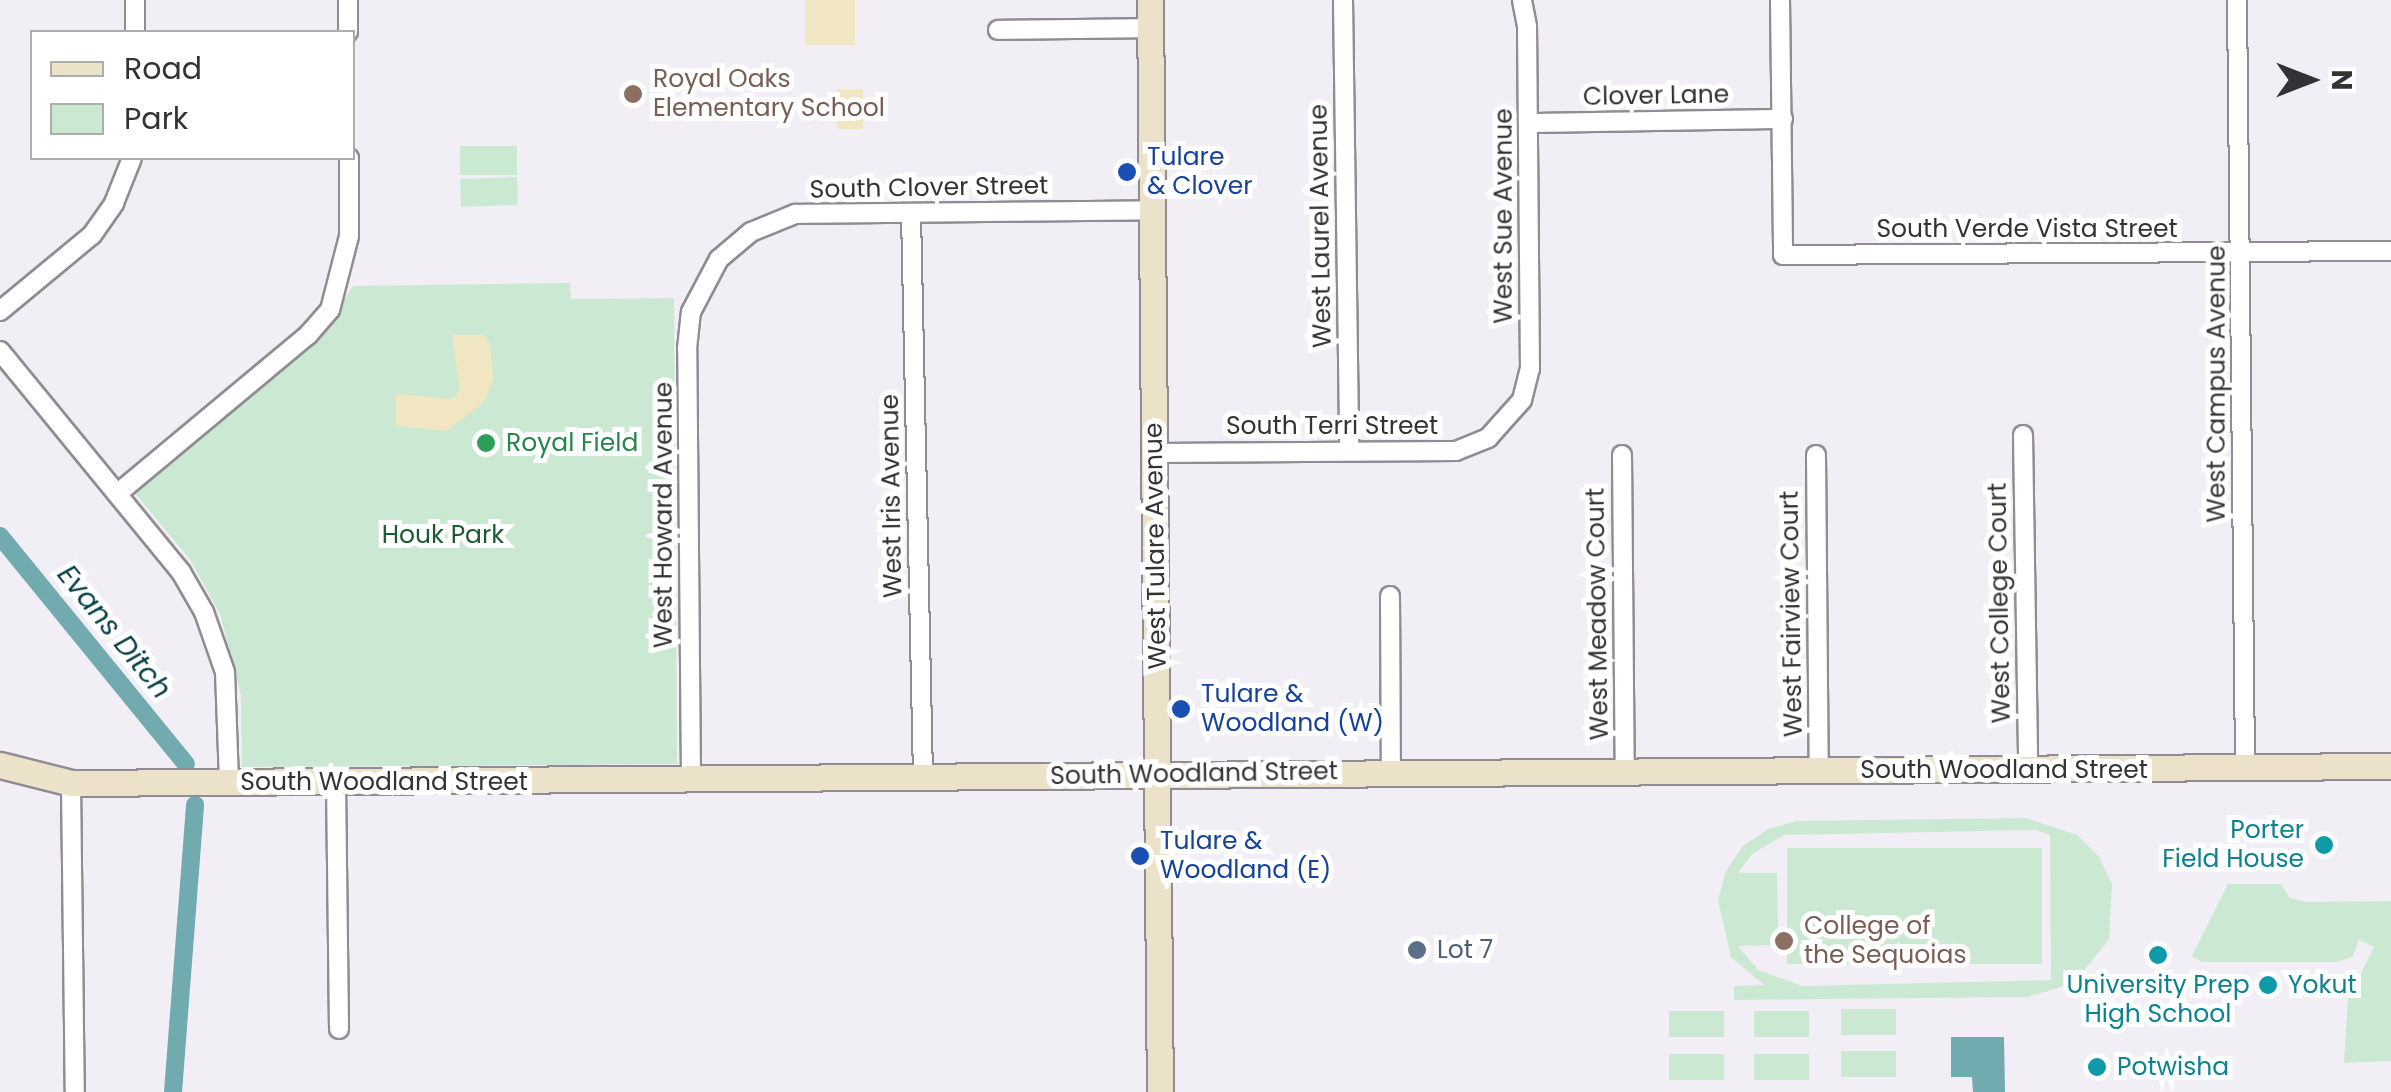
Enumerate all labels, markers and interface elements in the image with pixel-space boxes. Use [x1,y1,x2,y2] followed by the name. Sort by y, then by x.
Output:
[30,30,355,160] legend
[2261,30,2361,130] north arrow
[124,47,202,90] text: Road
[653,65,885,124] place label: Royal Oaks Elementary School
[2322,69,2361,91] text: N
[1583,80,1729,112] street label: Clover Lane
[622,83,644,105] marker: Royal Oaks Elementary School
[124,97,188,140] text: Park
[1304,104,1338,348] street label: West Laurel Avenue
[1489,108,1519,324] street label: West Sue Avenue
[1147,143,1252,202] place label: Tulare & Clover
[1116,161,1138,183] marker: Tulare & Clover
[809,171,1049,205] street label: South Clover Street
[1876,214,2178,244] street label: South Verde Vista Street
[2202,245,2232,523] street label: West Campus Avenue
[649,382,679,648] street label: West Howard Avenue
[875,394,909,598] street label: West Iris Avenue
[1226,411,1438,441] street label: South Terri Street
[1139,422,1173,670] street label: West Tulare Avenue
[506,428,638,458] place label: Royal Field
[475,432,497,454] marker: Royal Field
[1983,482,2017,724] street label: West College Court
[1581,488,1615,740] street label: West Meadow Court
[1775,491,1809,737] street label: West Fairview Court
[382,520,504,550] park label: Houk Park
[50,559,178,705] water label: Evans Ditch
[1201,680,1384,739] place label: Tulare & Woodland (W)
[1170,698,1192,720] marker: Tulare & Woodland (W)
[1860,755,2148,785] street label: South Woodland Street
[1050,756,1338,792] street label: South Woodland Street
[240,767,528,797] street label: South Woodland Street
[2162,816,2304,875] place label: Porter Field House
[1160,827,1331,886] place label: Tulare & Woodland (E)
[2313,834,2335,856] marker: Porter Field House
[1129,845,1151,867] marker: Tulare & Woodland (E)
[1804,912,1966,971] place label: College of the Sequoias
[1773,930,1795,952] marker: College of the Sequoias
[1437,935,1493,965] place label: Lot 7
[1406,939,1428,961] marker: Lot 7
[2147,944,2169,966] marker: University Prep High School
[2288,970,2357,1000] place label: Yokut
[2066,971,2250,1030] place label: University Prep High School
[2257,974,2279,996] marker: Yokut
[2117,1052,2229,1082] place label: Potwisha
[2086,1056,2108,1078] marker: Potwisha

